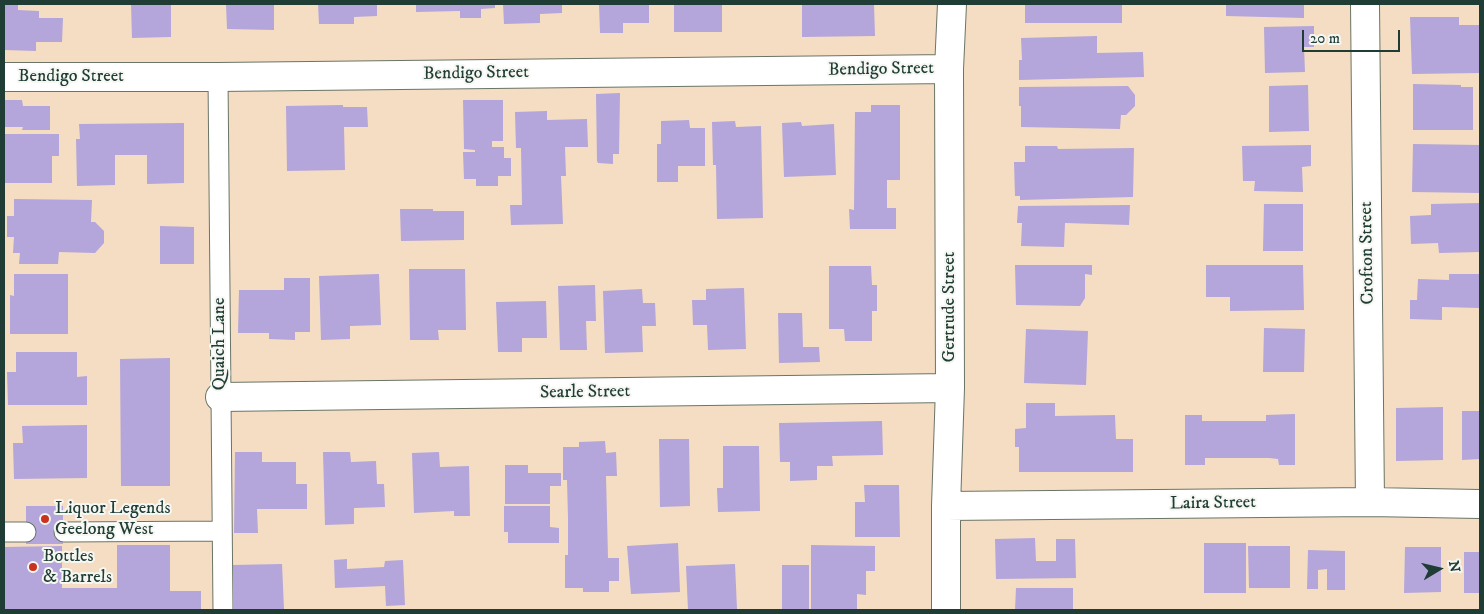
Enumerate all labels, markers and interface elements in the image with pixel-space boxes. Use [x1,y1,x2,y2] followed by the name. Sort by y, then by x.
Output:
[1304,20,1402,52] scale bar
[1310,29,1340,48] text: 20 m
[828,58,934,82] street label: Bendigo Street
[423,62,529,86] street label: Bendigo Street
[18,66,124,88] street label: Bendigo Street
[1356,201,1380,305] street label: Crofton Street
[939,252,961,362] street label: Gertrude Street
[209,298,231,390] street label: Quaich Lane
[540,381,630,405] street label: Searle Street
[1170,492,1256,516] street label: Laira Street
[55,498,170,540] place label: Liquor Legends Geelong West
[39,513,51,525] marker: Liquor Legends Geelong West
[1414,544,1464,594] north arrow
[43,546,112,588] place label: Bottles & Barrels
[1444,560,1464,574] text: N
[27,561,39,573] marker: Bottles & Barrels

